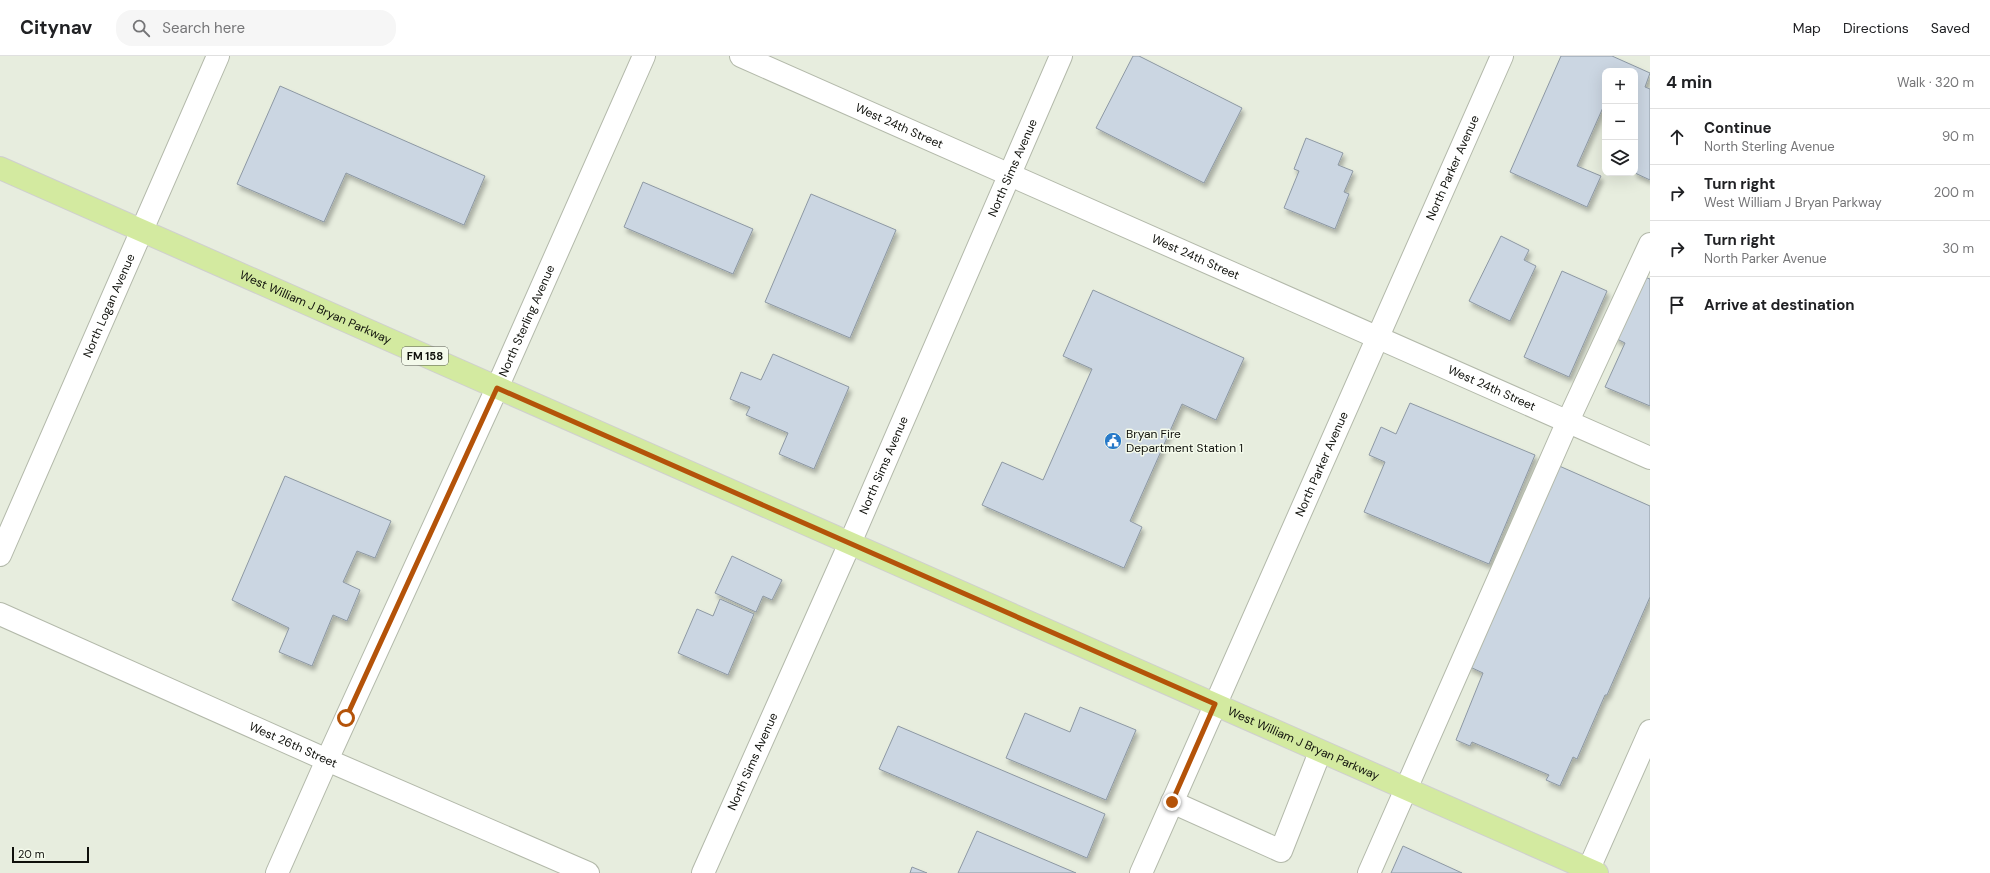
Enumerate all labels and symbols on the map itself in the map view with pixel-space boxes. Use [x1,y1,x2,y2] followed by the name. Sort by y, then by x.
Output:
[853,100,946,153] street label: West 24th Street
[1422,113,1483,223] street label: North Parker Avenue
[984,116,1041,219] street label: North Sims Avenue
[1149,231,1242,284] street label: West 24th Street
[79,251,139,360] street label: North Logan Avenue
[495,262,559,379] street label: North Sterling Avenue
[237,267,394,348] street label: West William J Bryan Parkway
[402,347,448,365] road number: FM 158
[1445,362,1539,415] street label: West 24th Street
[1291,409,1352,519] street label: North Parker Avenue
[855,414,912,517] street label: North Sims Avenue
[1126,426,1243,456] place label: Bryan Fire Department Station 1
[1103,431,1123,451] public building icon: Bryan Fire Department Station 1
[1225,703,1382,784] street label: West William J Bryan Parkway
[337,709,355,727] route start
[724,710,781,813] street label: North Sims Avenue
[247,718,340,772] street label: West 26th Street
[1163,793,1181,811] route end
[12,845,89,864] scale bar

